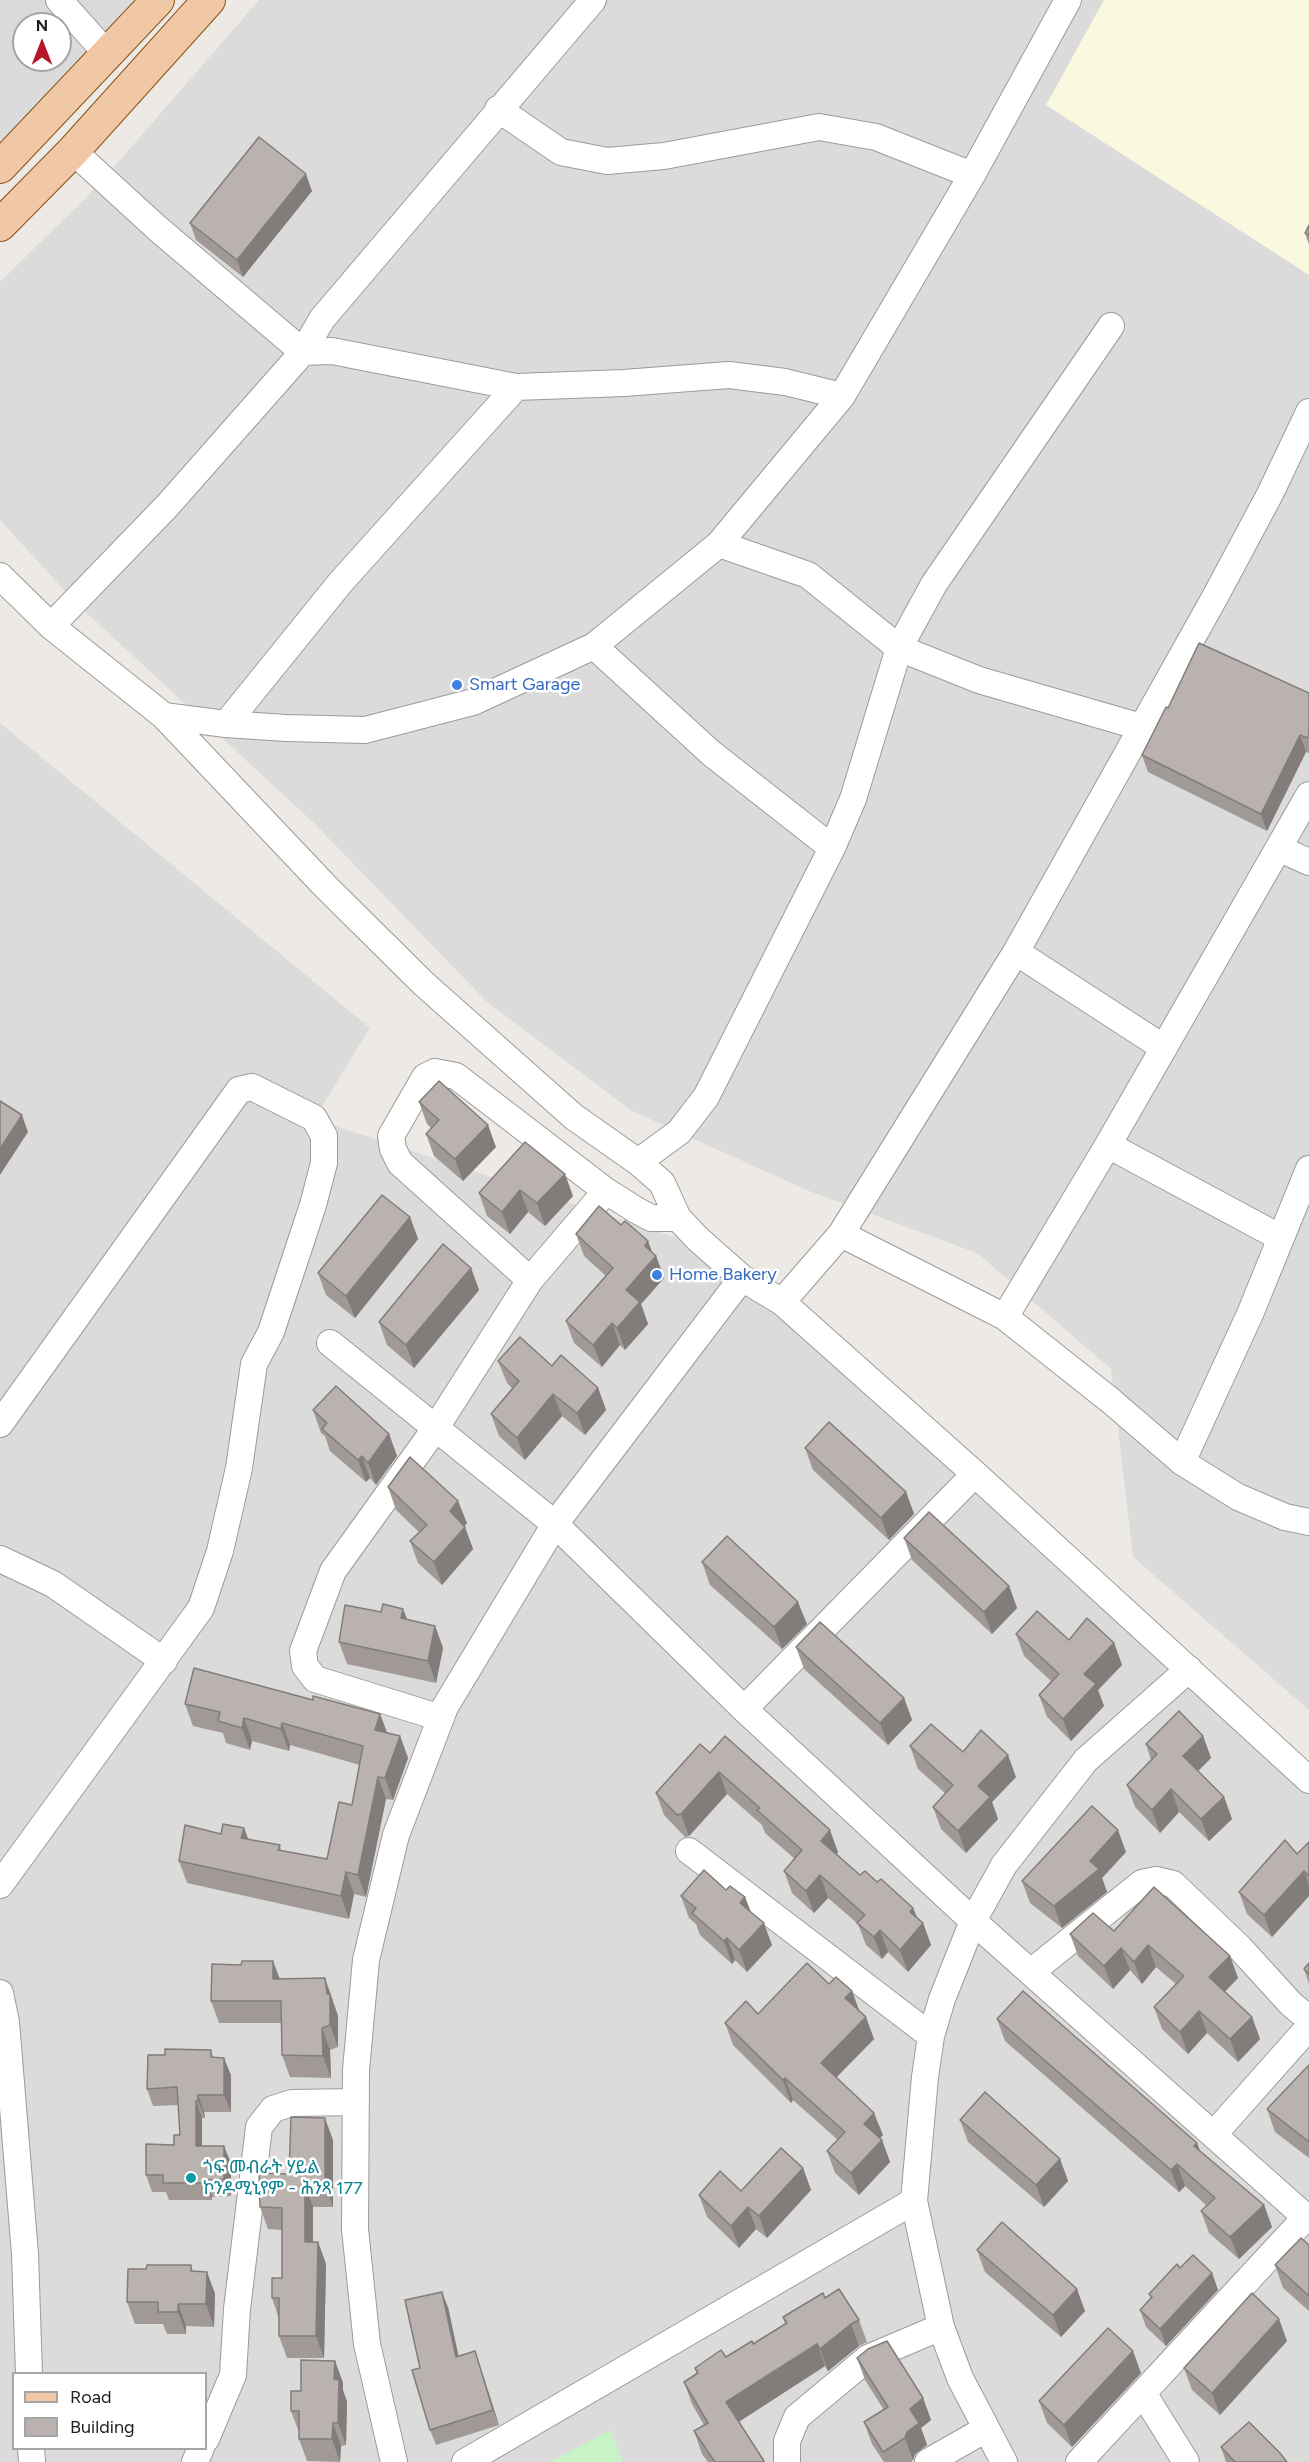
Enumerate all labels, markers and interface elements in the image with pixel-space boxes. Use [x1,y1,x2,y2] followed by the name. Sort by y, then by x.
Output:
[12,12,72,72] north arrow
[36,16,48,35] text: N
[469,674,580,696] place label: Smart Garage
[450,678,464,692] marker: Smart Garage
[669,1264,777,1286] place label: Home Bakery
[650,1268,664,1282] marker: Home Bakery
[203,2157,363,2200] place label: ጎፍ መብራት ሃይል ኮንዶሚኒየም - ሕንጻ 177
[184,2171,198,2185] marker: ጎፍ መብራት ሃይል ኮንዶሚኒየም - ሕንጻ 177
[12,2372,207,2450] legend
[70,2386,111,2408] text: Road
[70,2416,135,2438] text: Building

